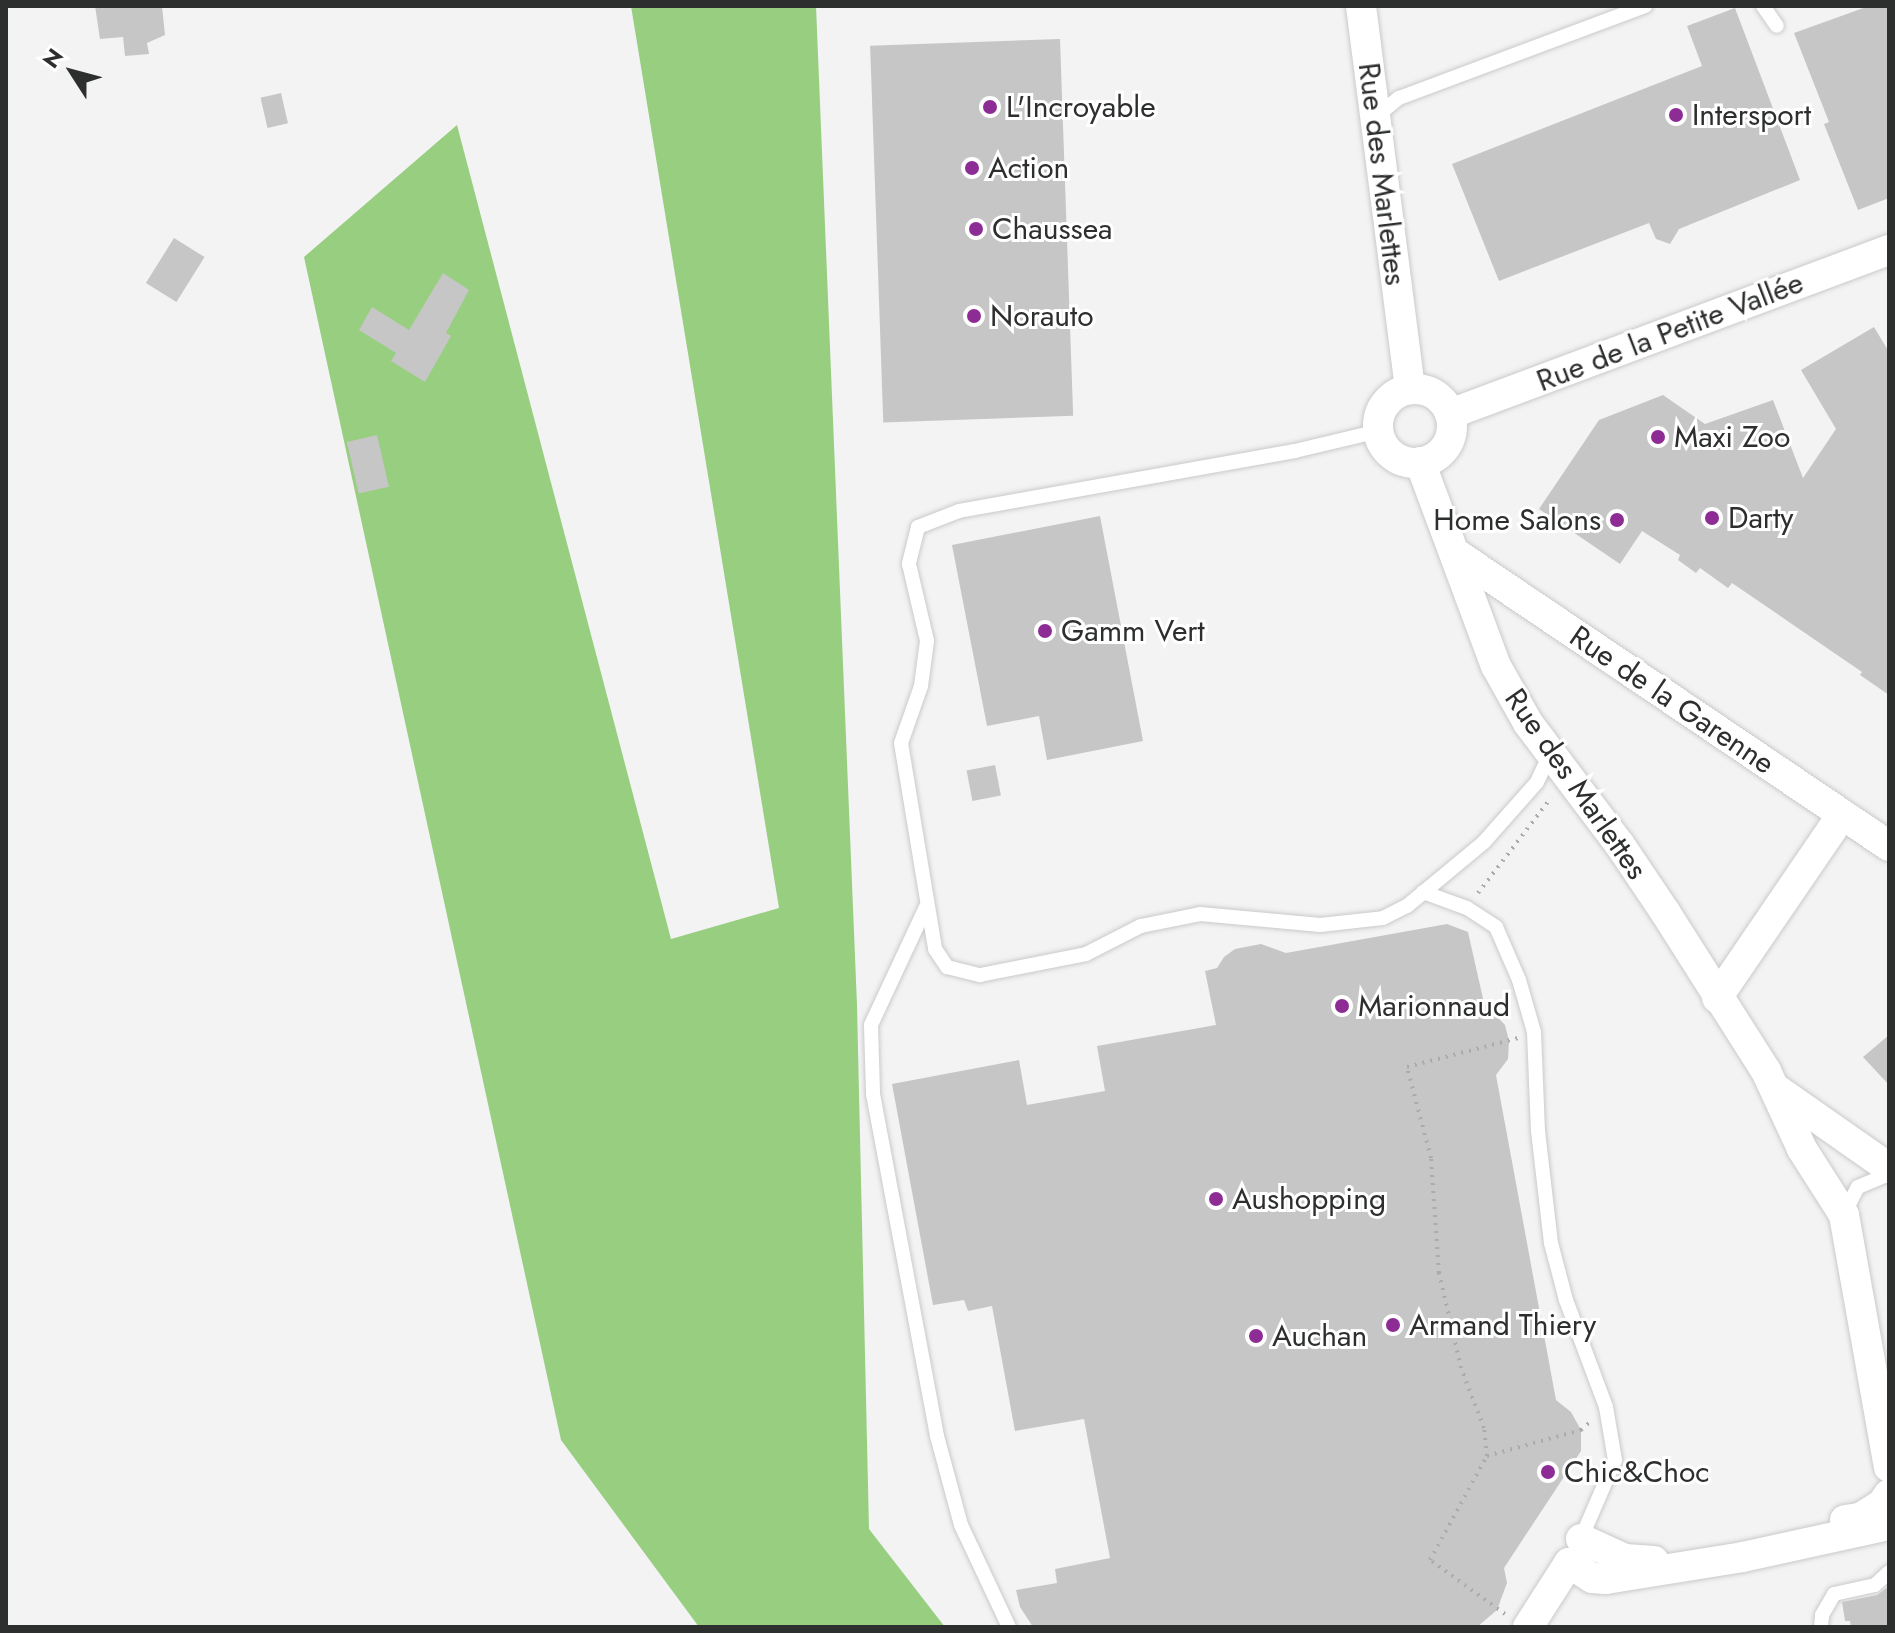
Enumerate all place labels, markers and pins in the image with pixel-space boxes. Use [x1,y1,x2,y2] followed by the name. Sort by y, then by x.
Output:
[1006,89,1156,125] place label: L'Incroyable
[1692,97,1811,133] place label: Intersport
[981,98,999,116] marker: L'Incroyable
[1667,106,1685,124] marker: Intersport
[988,150,1069,186] place label: Action
[963,159,981,177] marker: Action
[992,211,1113,247] place label: Chaussea
[967,220,985,238] marker: Chaussea
[990,298,1094,334] place label: Norauto
[965,307,983,325] marker: Norauto
[1674,419,1790,455] place label: Maxi Zoo
[1649,428,1667,446] marker: Maxi Zoo
[1728,500,1794,536] place label: Darty
[1433,502,1601,538] place label: Home Salons
[1703,509,1721,527] marker: Darty
[1608,511,1626,529] marker: Home Salons
[1061,613,1205,649] place label: Gamm Vert
[1036,622,1054,640] marker: Gamm Vert
[1358,988,1510,1024] place label: Marionnaud
[1333,997,1351,1015] marker: Marionnaud
[1232,1181,1386,1217] place label: Aushopping
[1207,1190,1225,1208] marker: Aushopping
[1409,1307,1596,1343] place label: Armand Thiery
[1384,1316,1402,1334] marker: Armand Thiery
[1272,1318,1367,1354] place label: Auchan
[1247,1327,1265,1345] marker: Auchan
[1564,1454,1710,1490] place label: Chic&Choc
[1539,1463,1557,1481] marker: Chic&Choc

